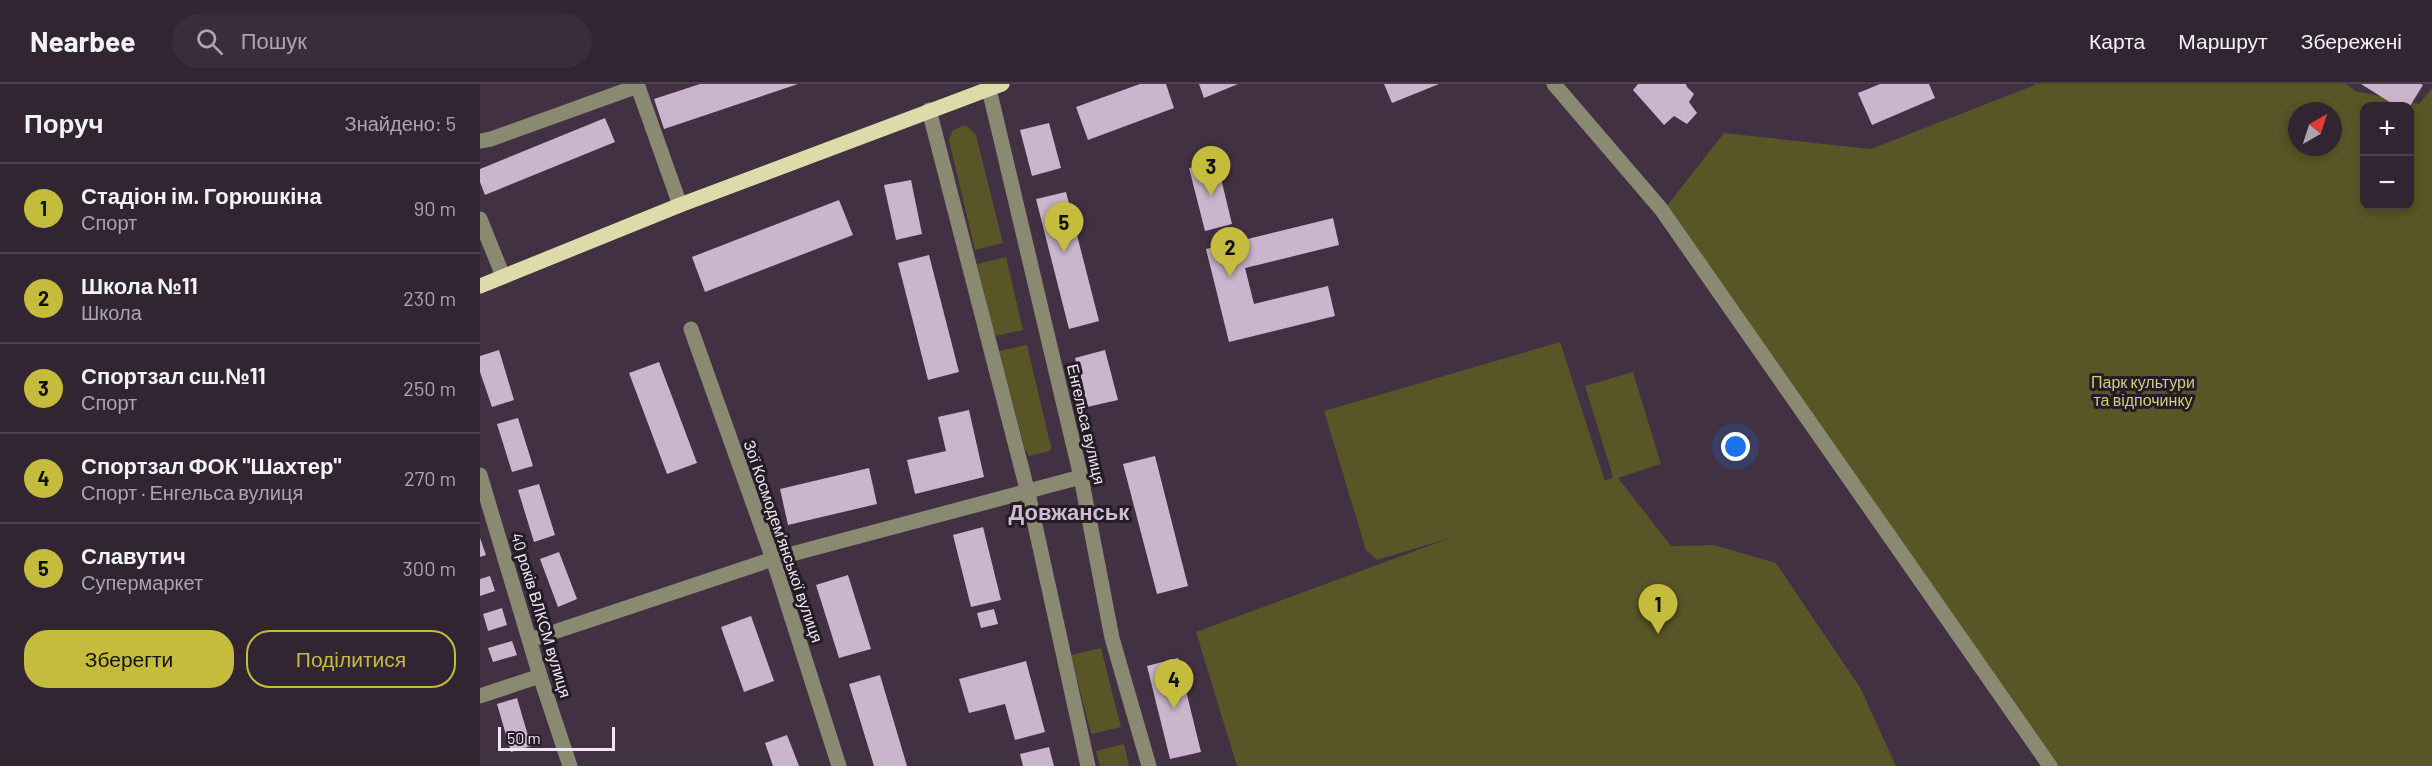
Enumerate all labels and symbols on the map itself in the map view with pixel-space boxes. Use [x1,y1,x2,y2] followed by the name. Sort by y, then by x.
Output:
[2288,102,2342,156] north arrow
[1192,147,1230,196] pin: 3
[1044,202,1084,252] pin: 5
[1210,228,1250,277] pin: 2
[1064,362,1110,486] street label: Енгельса вулиця
[2091,372,2195,409] park label: Парк культури та відпочинку
[1721,432,1750,461] your location
[740,437,828,645] street label: Зої Космодем’янської вулиця
[1009,498,1130,525] district label: Довжанськ
[508,530,576,700] street label: 40 років ВЛКСМ вулиця
[1638,584,1678,634] pin: 1
[1154,660,1194,709] pin: 4
[498,724,615,752] scale bar

